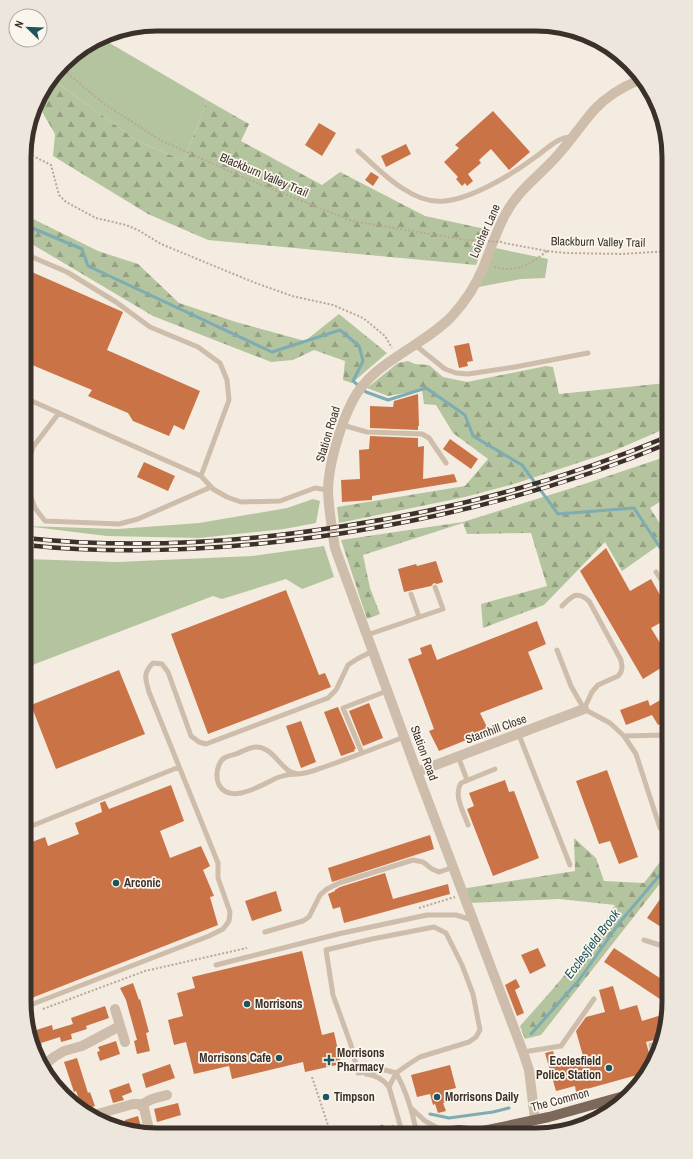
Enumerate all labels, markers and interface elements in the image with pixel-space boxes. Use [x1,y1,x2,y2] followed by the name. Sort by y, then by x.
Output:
[8,8,48,48] north arrow
[11,18,27,30] text: N
[217,149,311,201] street label: Blackburn Valley Trail
[466,202,504,260] street label: Loicher Lane
[551,233,645,251] street label: Blackburn Valley Trail
[312,404,344,464] street label: Station Road
[463,711,529,747] street label: Starnhill Close
[407,723,441,783] street label: Station Road
[124,875,161,891] place label: Arconic
[111,878,121,888] marker: Arconic
[560,905,624,982] water label: Ecclesfield Brook
[255,996,303,1012] place label: Morrisons
[242,999,252,1009] marker: Morrisons
[337,1045,385,1075] place label: Morrisons Pharmacy
[199,1050,272,1066] place label: Morrisons Cafe
[274,1053,284,1063] marker: Morrisons Cafe
[536,1053,601,1083] place label: Ecclesfield Police Station
[324,1055,334,1065] marker: Morrisons Pharmacy
[604,1063,614,1073] marker: Ecclesfield Police Station
[529,1085,591,1115] street label: The Common
[334,1089,375,1105] place label: Timpson
[445,1089,519,1105] place label: Morrisons Daily
[321,1092,331,1102] marker: Timpson
[432,1092,442,1102] marker: Morrisons Daily

